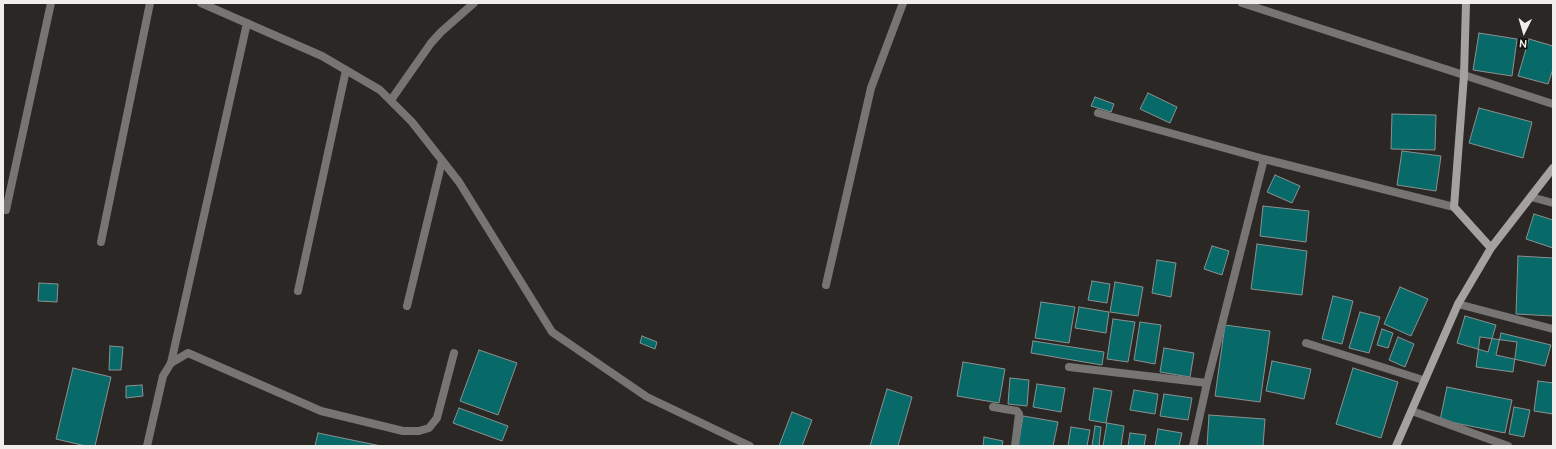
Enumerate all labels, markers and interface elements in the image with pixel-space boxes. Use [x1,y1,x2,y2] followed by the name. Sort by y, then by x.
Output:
[1504,12,1544,52] north arrow
[1518,38,1528,50] text: N

